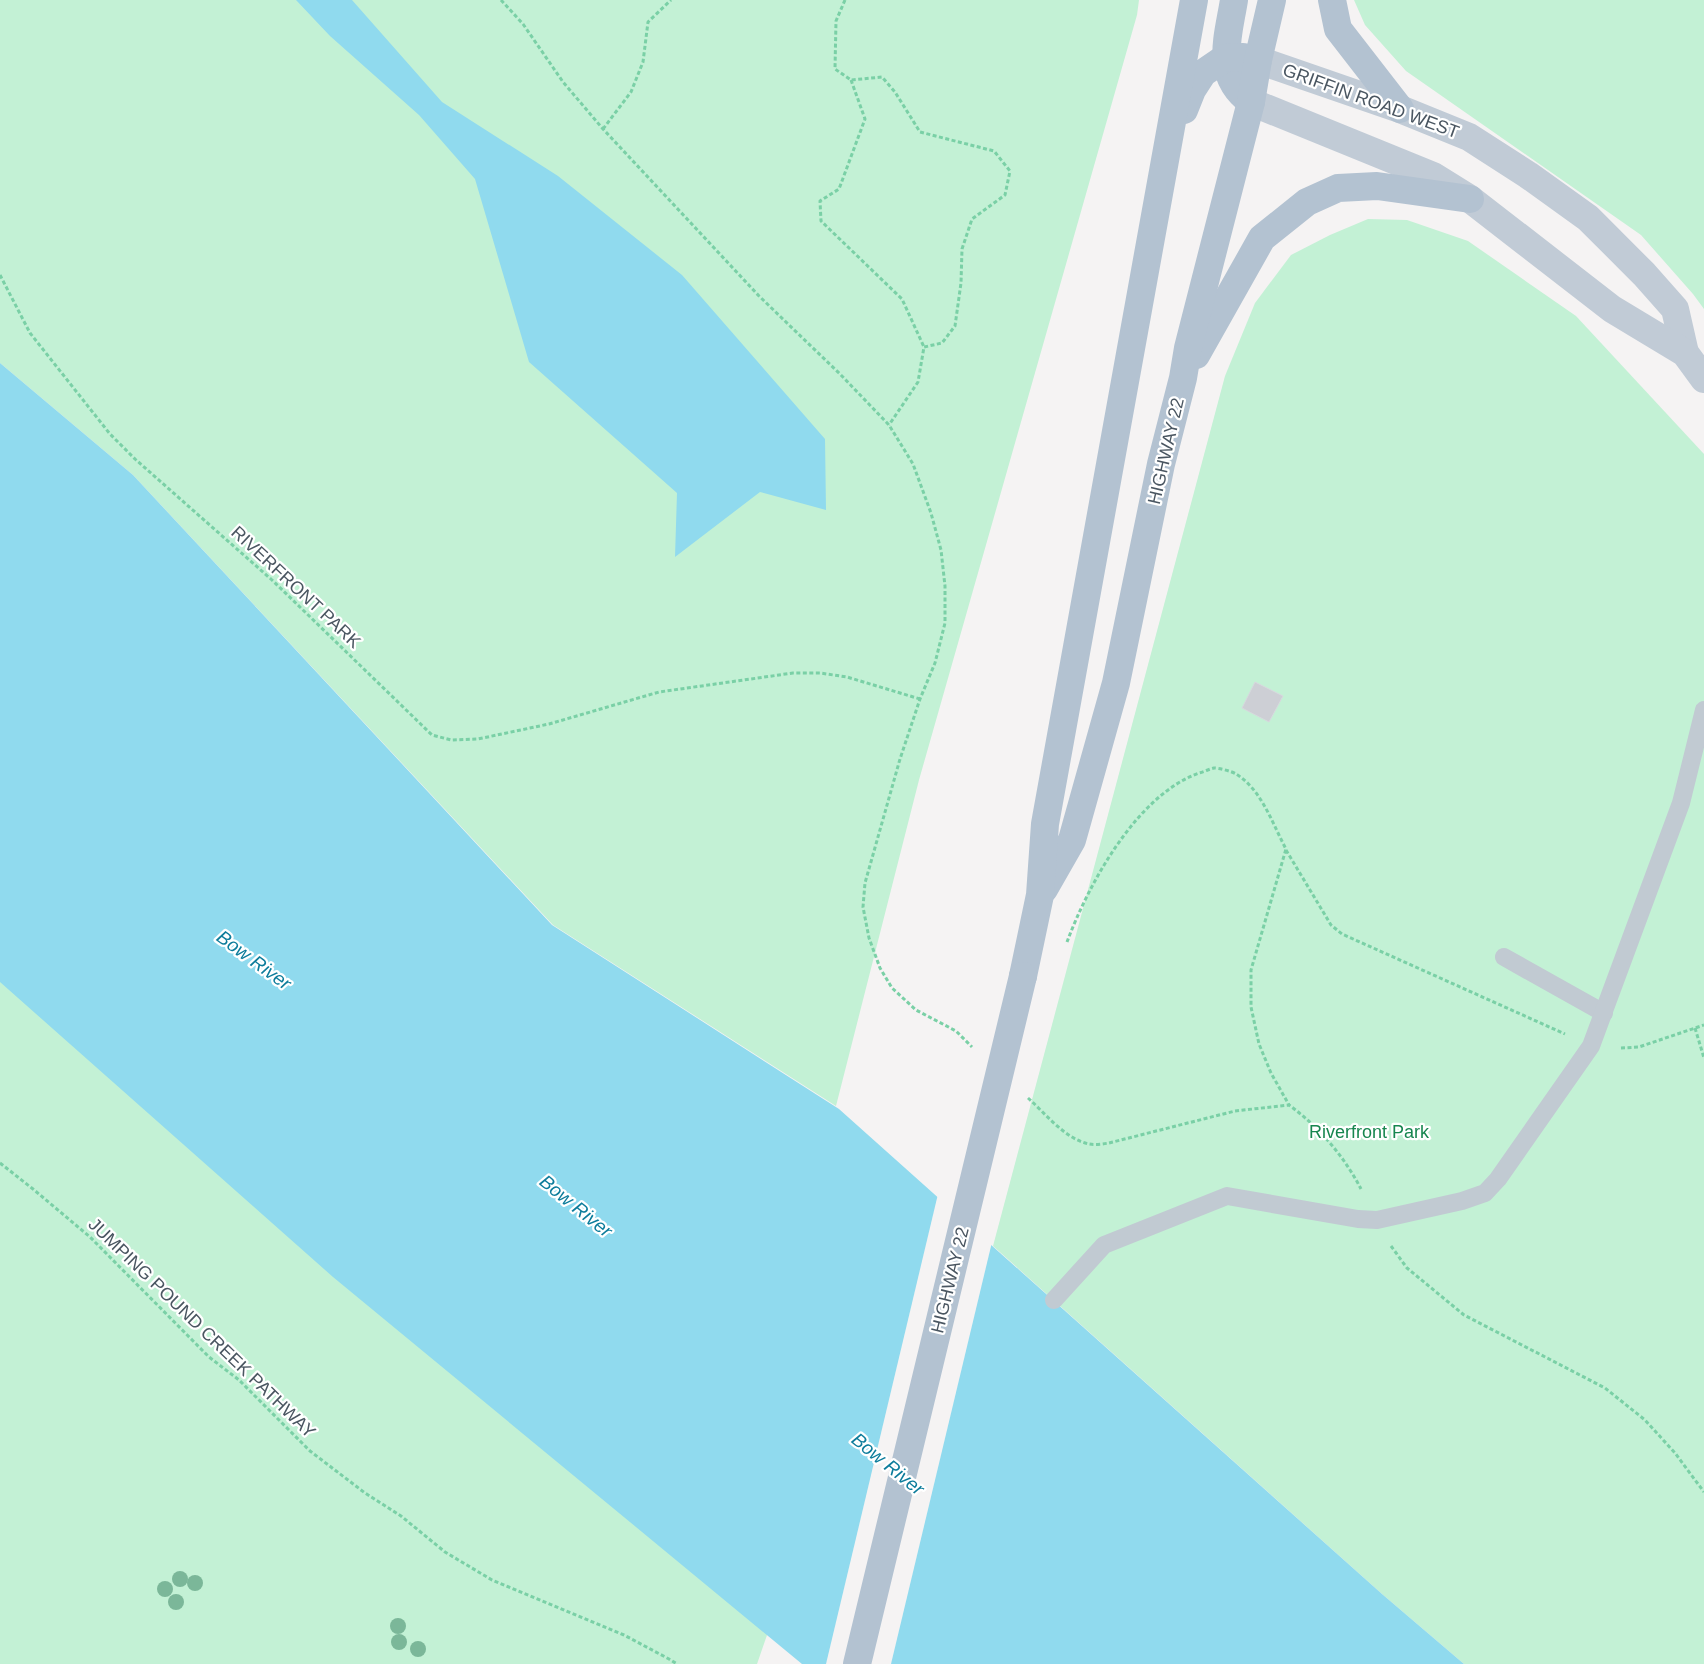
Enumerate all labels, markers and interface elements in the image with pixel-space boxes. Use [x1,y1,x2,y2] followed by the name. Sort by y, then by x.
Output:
[1280,60,1462,142] street label: GRIFFIN ROAD WEST
[1144,396,1188,506] street label: HIGHWAY 22
[227,522,365,652] street label: RIVERFRONT PARK
[213,926,296,994] water label: Bow River
[1309,1122,1430,1142] park label: Riverfront Park
[536,1171,617,1242] water label: Bow River
[85,1214,319,1442] street label: JUMPING POUND CREEK PATHWAY
[927,1225,973,1335] street label: HIGHWAY 22
[848,1429,929,1500] water label: Bow River

